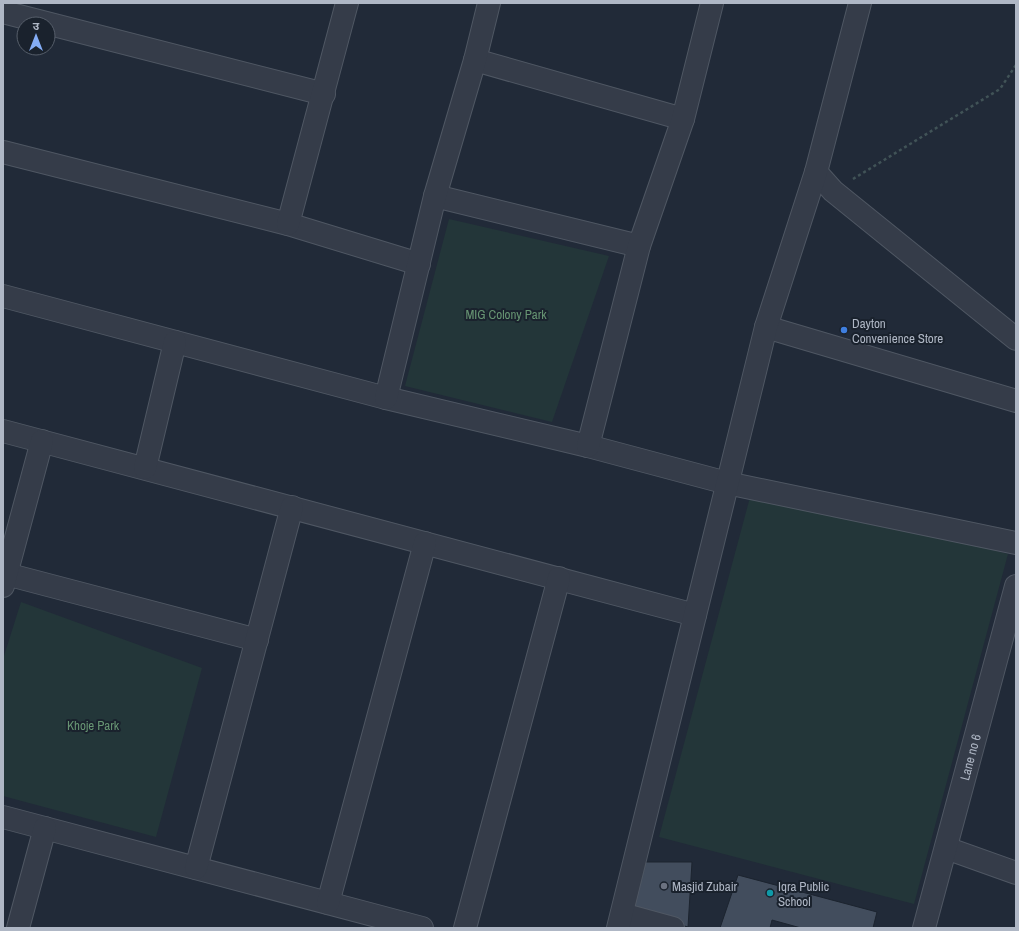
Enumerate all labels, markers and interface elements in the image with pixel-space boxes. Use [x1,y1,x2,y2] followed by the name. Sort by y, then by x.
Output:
[16,16,56,56] north arrow
[33,19,40,33] text: उ
[465,306,547,323] park label: MIG Colony Park
[852,315,943,347] place label: Dayton Convenience Store
[839,325,849,335] marker: Dayton Convenience Store
[67,717,120,734] park label: Khoje Park
[956,732,984,782] street label: Lane no 6
[672,878,738,895] place label: Masjid Zubair
[778,878,829,910] place label: Iqra Public School
[659,881,669,891] marker: Masjid Zubair
[765,888,775,898] marker: Iqra Public School

